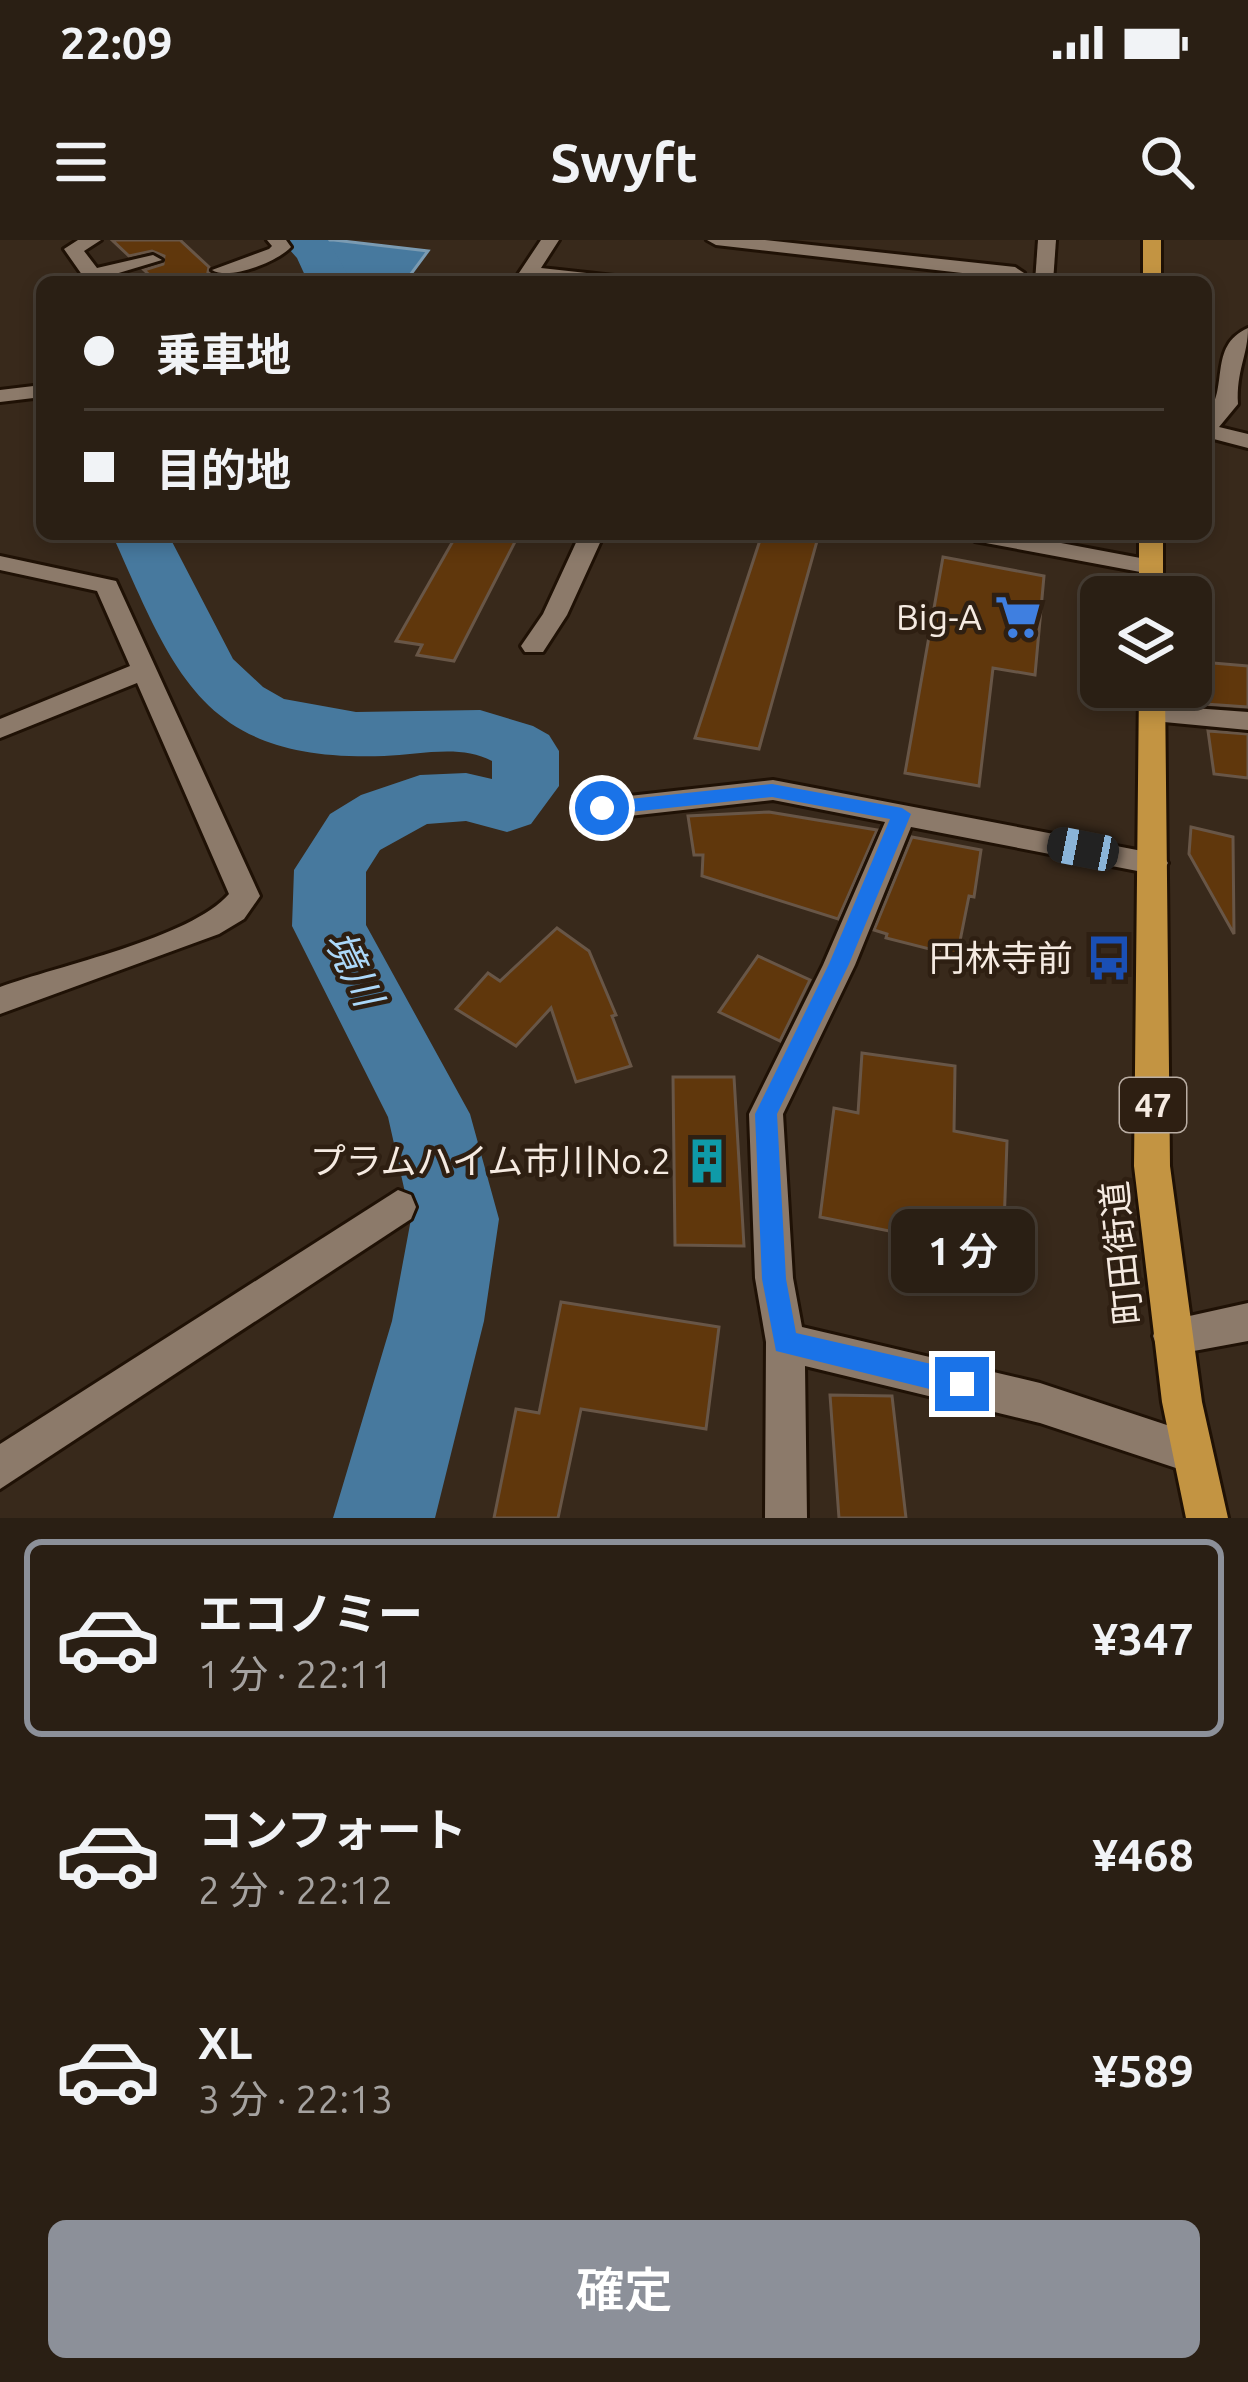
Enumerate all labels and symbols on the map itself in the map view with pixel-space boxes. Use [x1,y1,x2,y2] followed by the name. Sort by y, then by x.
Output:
[993,592,1043,642] supermarket icon: Big-A
[896,596,983,637] place label: Big-A
[575,781,629,835] route start
[1044,824,1122,874] car
[318,923,393,1016] water label: 境川
[1084,933,1134,983] bus stop icon: 円林寺前
[929,937,1073,978] place label: 円林寺前
[1120,1078,1186,1132] road number: 47
[682,1136,732,1186] building icon: プラムハイム市川No.2
[310,1140,671,1181] place label: プラムハイム市川No.2
[1093,1179,1148,1327] street label: 町田街道
[890,1210,1034,1294] callout: 1 分
[935,1357,989,1411] route end

